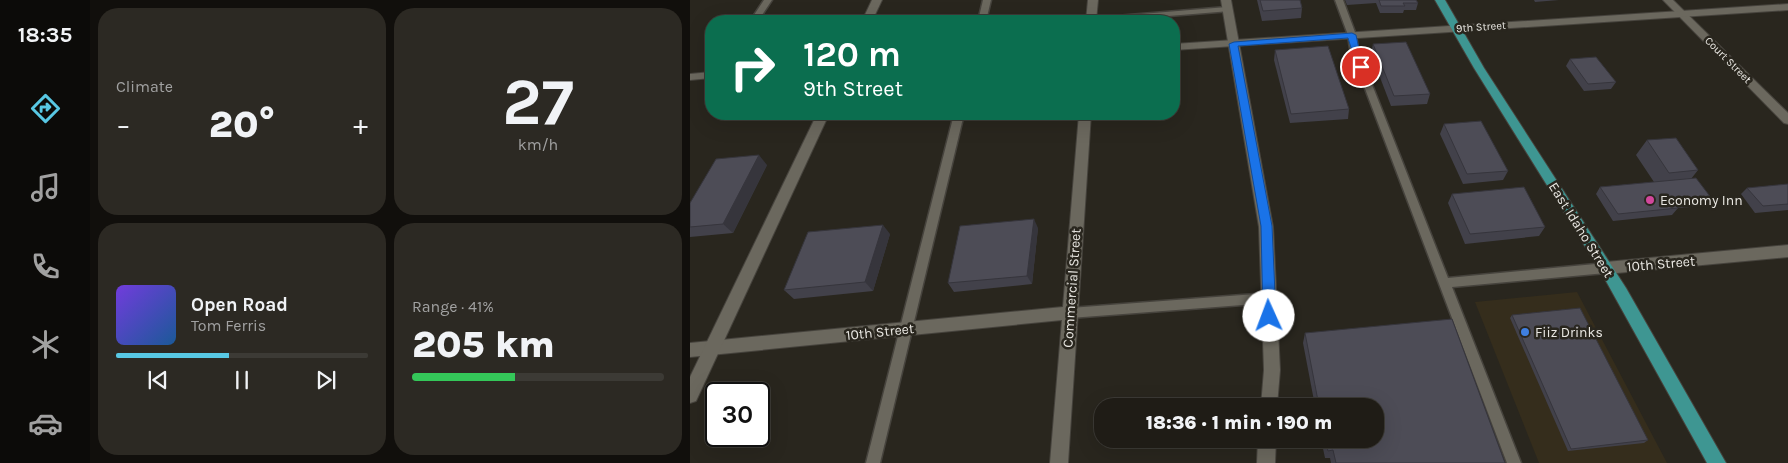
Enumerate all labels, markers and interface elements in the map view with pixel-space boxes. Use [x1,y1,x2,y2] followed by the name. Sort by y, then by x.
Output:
[1456,19,1506,35] street label: 9th Street
[18,22,72,48] text: 18:35
[803,34,901,75] text: 120 m
[1702,34,1754,86] street label: Court Street
[720,35,785,100] icon: right
[1340,46,1382,88] pin
[1347,53,1375,81] icon: arrive
[502,64,574,140] text: 27
[803,76,903,102] text: 9th Street
[116,77,173,96] text: Climate
[28,91,63,126] icon: directions
[209,102,275,147] text: 20°
[116,108,131,141] text: −
[353,108,368,141] text: +
[518,135,558,154] text: km/h
[28,170,63,205] icon: music
[1545,179,1617,281] street label: East Idaho Street
[1660,192,1743,209] place label: Economy Inn
[1644,194,1656,206] marker: Economy Inn
[1059,228,1085,348] street label: Commercial Street
[28,249,63,284] icon: phone
[1626,253,1696,275] street label: 10th Street
[1242,289,1294,341] position arrow
[191,294,288,316] text: Open Road
[412,297,494,316] text: Range · 41%
[191,316,266,335] text: Tom Ferris
[845,320,915,344] street label: 10th Street
[412,322,555,367] text: 205 km
[1535,324,1603,341] place label: Fiiz Drinks
[1519,326,1531,338] marker: Fiiz Drinks
[28,327,63,362] icon: climate
[144,366,172,394] icon: previous
[228,366,256,394] icon: pause
[312,366,340,394] icon: next
[705,382,770,447] speed limit sign: 30
[28,406,63,441] icon: car
[1146,412,1332,434] text: 18:36 · 1 min · 190 m

